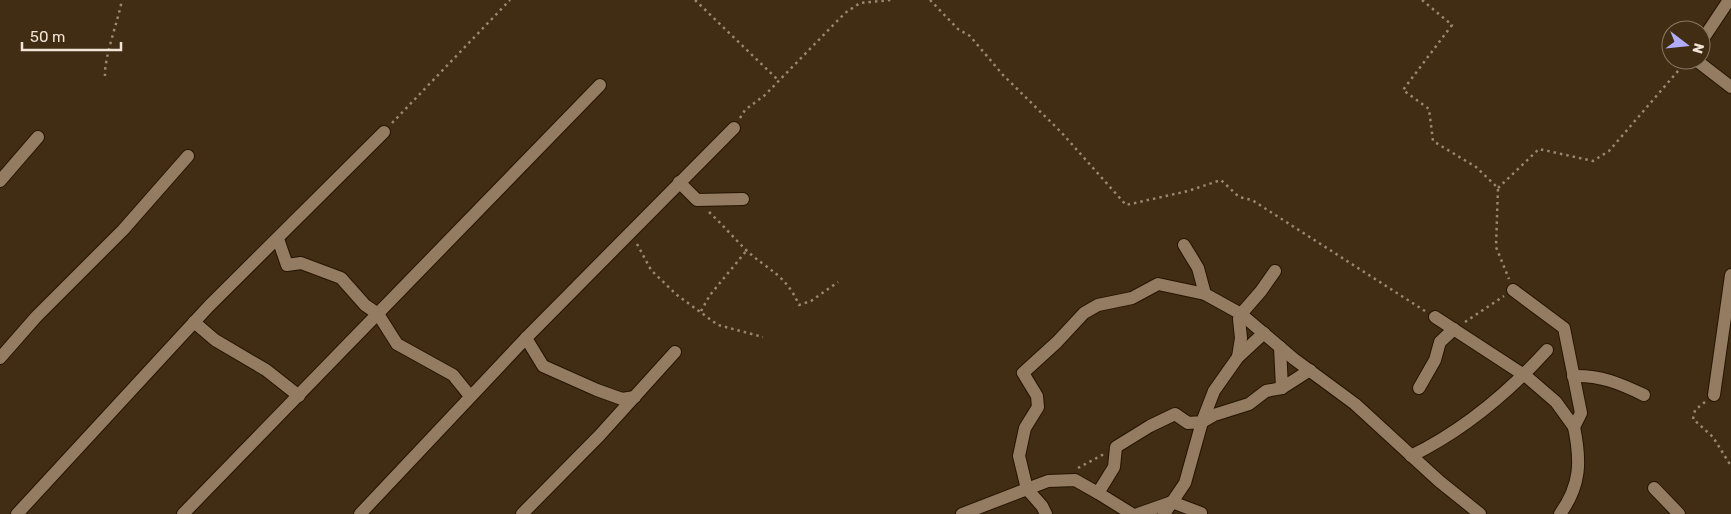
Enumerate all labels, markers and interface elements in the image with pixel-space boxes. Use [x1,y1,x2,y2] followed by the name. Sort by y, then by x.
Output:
[22,20,121,52] scale bar
[1661,20,1711,70] north arrow
[30,28,65,46] text: 50 m
[1688,41,1708,56] text: N

